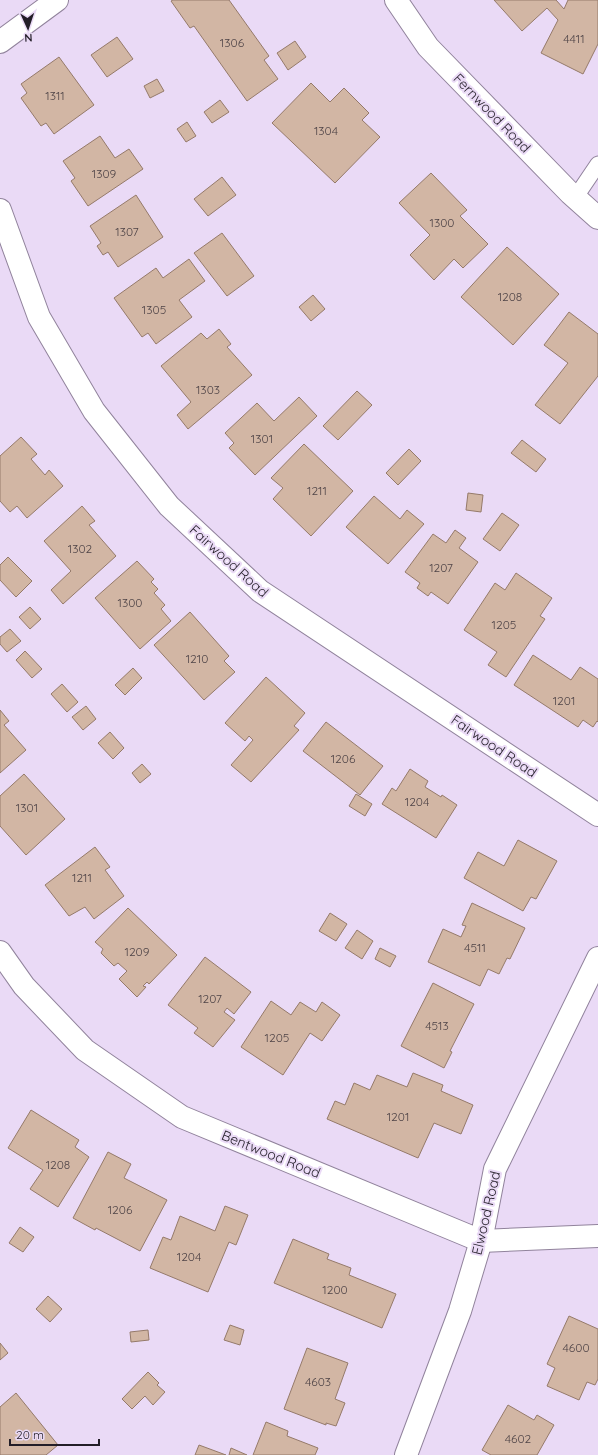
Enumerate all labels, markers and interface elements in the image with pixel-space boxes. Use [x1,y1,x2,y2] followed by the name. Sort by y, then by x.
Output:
[8,8,48,48] north arrow
[24,31,33,45] text: N
[563,31,585,46] house number: 4411
[220,35,245,50] house number: 1306
[450,69,534,157] street label: Fernwood Road
[45,88,65,103] house number: 1311
[314,123,338,138] house number: 1304
[92,166,117,181] house number: 1309
[429,215,455,230] house number: 1300
[115,224,139,239] house number: 1307
[498,289,522,304] house number: 1208
[142,302,166,317] house number: 1305
[196,382,220,397] house number: 1303
[251,431,273,446] house number: 1301
[307,483,327,498] house number: 1211
[186,521,272,601] street label: Fairwood Road
[68,541,93,556] house number: 1302
[429,560,453,575] house number: 1207
[117,595,143,610] house number: 1300
[492,617,516,632] house number: 1205
[186,651,208,666] house number: 1210
[553,693,575,708] house number: 1201
[448,711,540,781] street label: Fairwood Road
[331,751,356,766] house number: 1206
[405,794,429,809] house number: 1204
[16,800,38,815] house number: 1301
[72,870,92,885] house number: 1211
[464,940,486,955] house number: 4511
[125,944,150,959] house number: 1209
[198,991,222,1006] house number: 1207
[425,1018,449,1033] house number: 4513
[265,1030,289,1045] house number: 1205
[387,1109,409,1124] house number: 1201
[219,1126,323,1182] street label: Bentwood Road
[46,1157,70,1172] house number: 1208
[468,1169,504,1257] street label: Elwood Road
[108,1202,133,1217] house number: 1206
[177,1249,201,1264] house number: 1204
[322,1282,348,1297] house number: 1200
[562,1340,590,1355] house number: 4600
[305,1374,331,1389] house number: 4603
[10,1421,99,1447] scale bar
[16,1427,44,1442] text: 20 m
[505,1431,532,1446] house number: 4602

